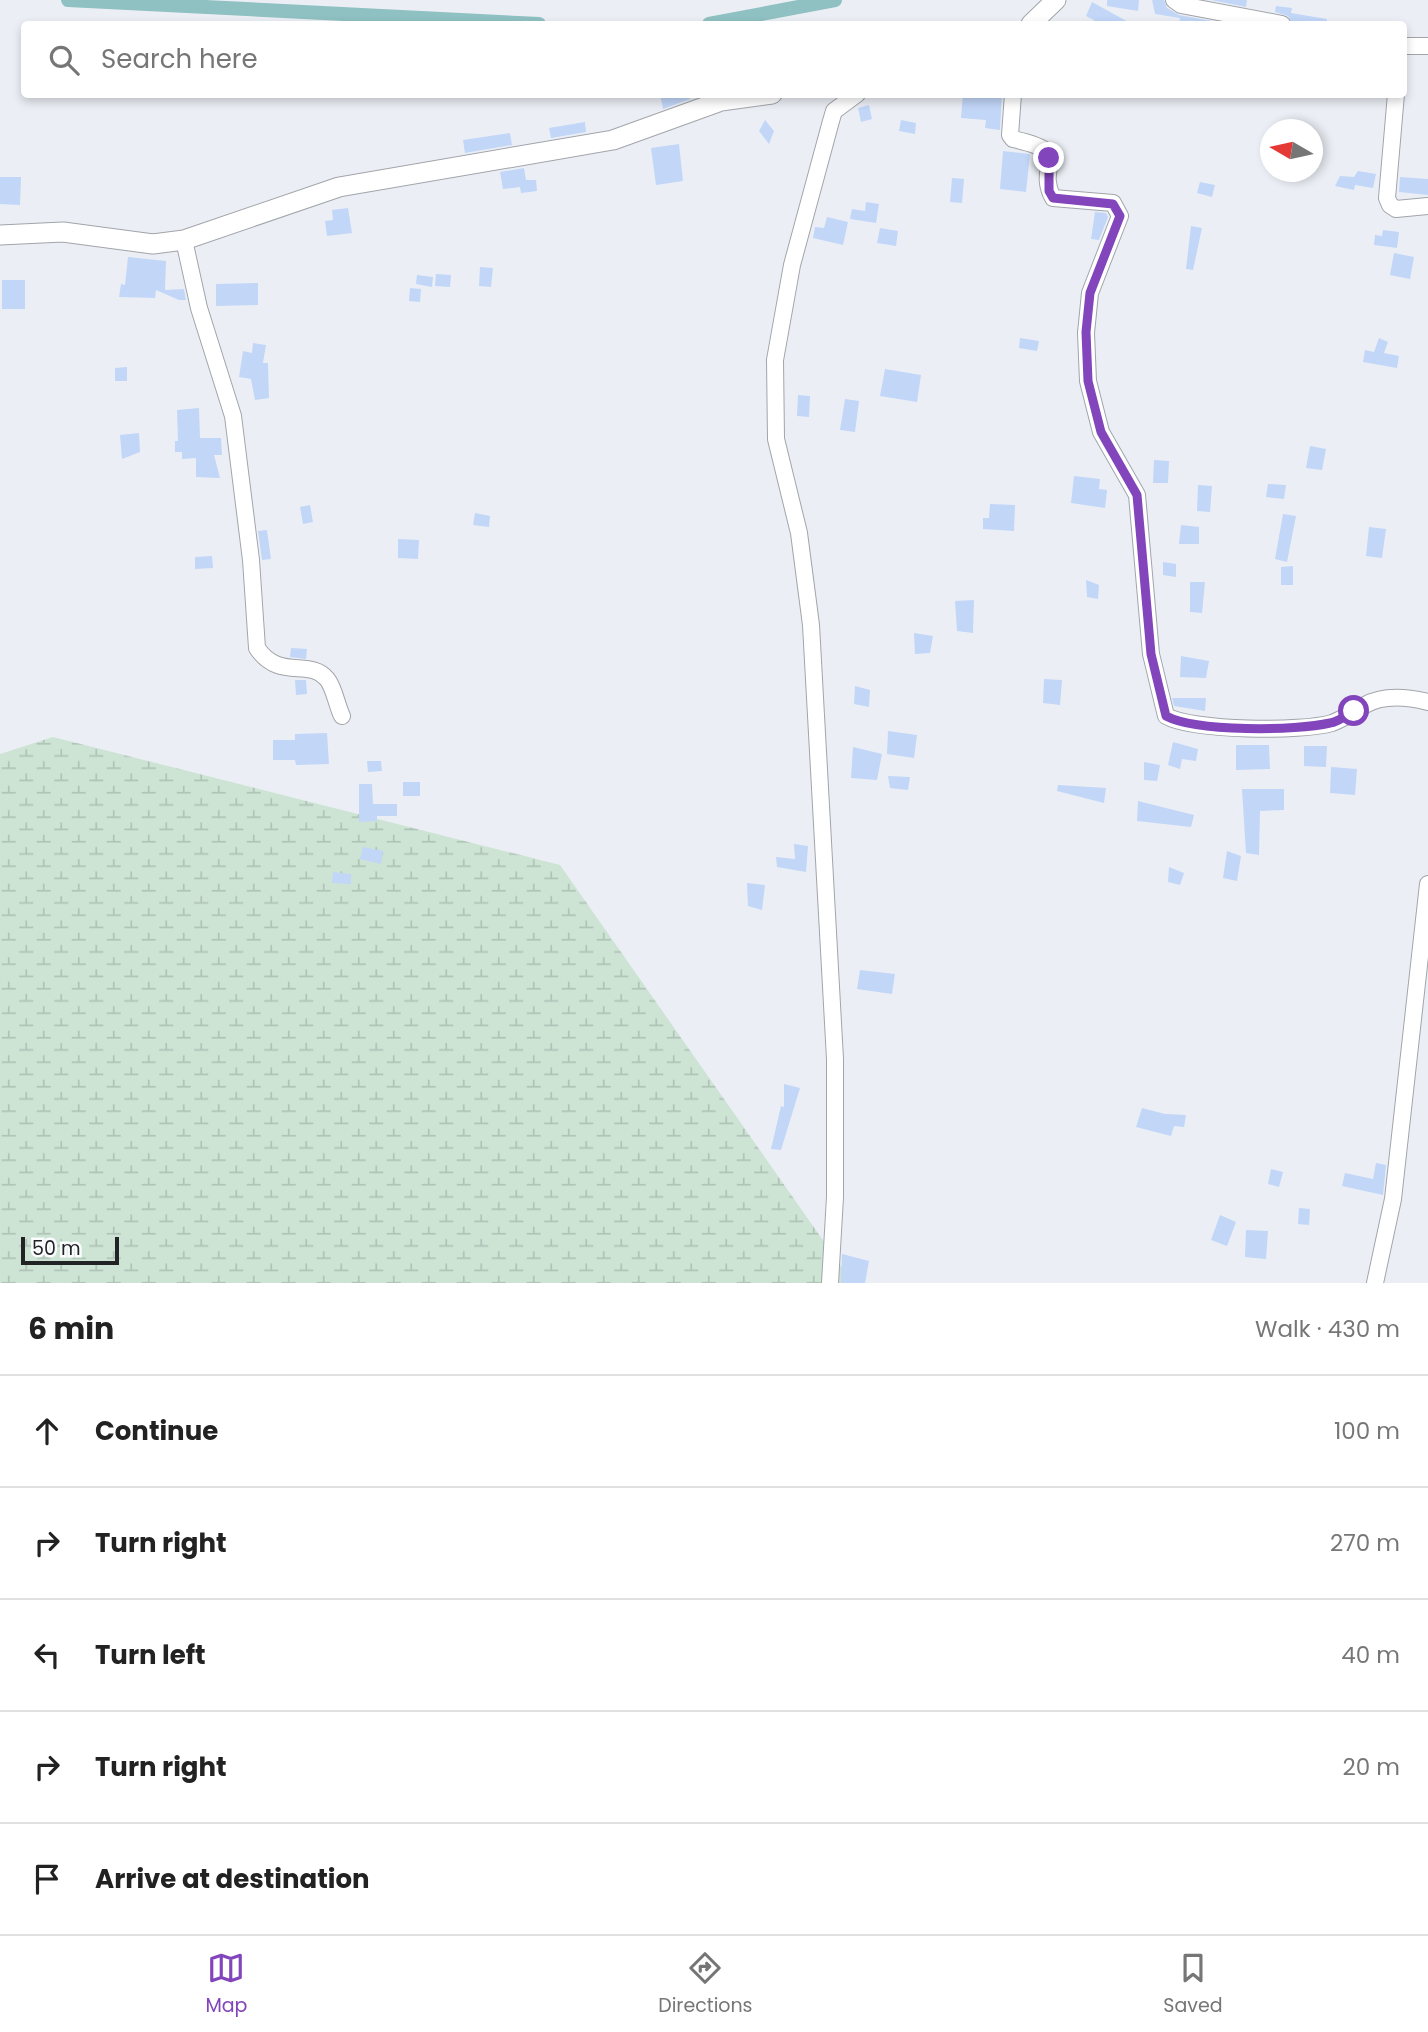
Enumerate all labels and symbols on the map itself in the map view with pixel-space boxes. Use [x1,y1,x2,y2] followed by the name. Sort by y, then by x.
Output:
[1260,119,1323,182] north arrow
[1033,142,1064,173] route end
[1338,695,1369,726] route start
[21,1234,119,1266] scale bar

